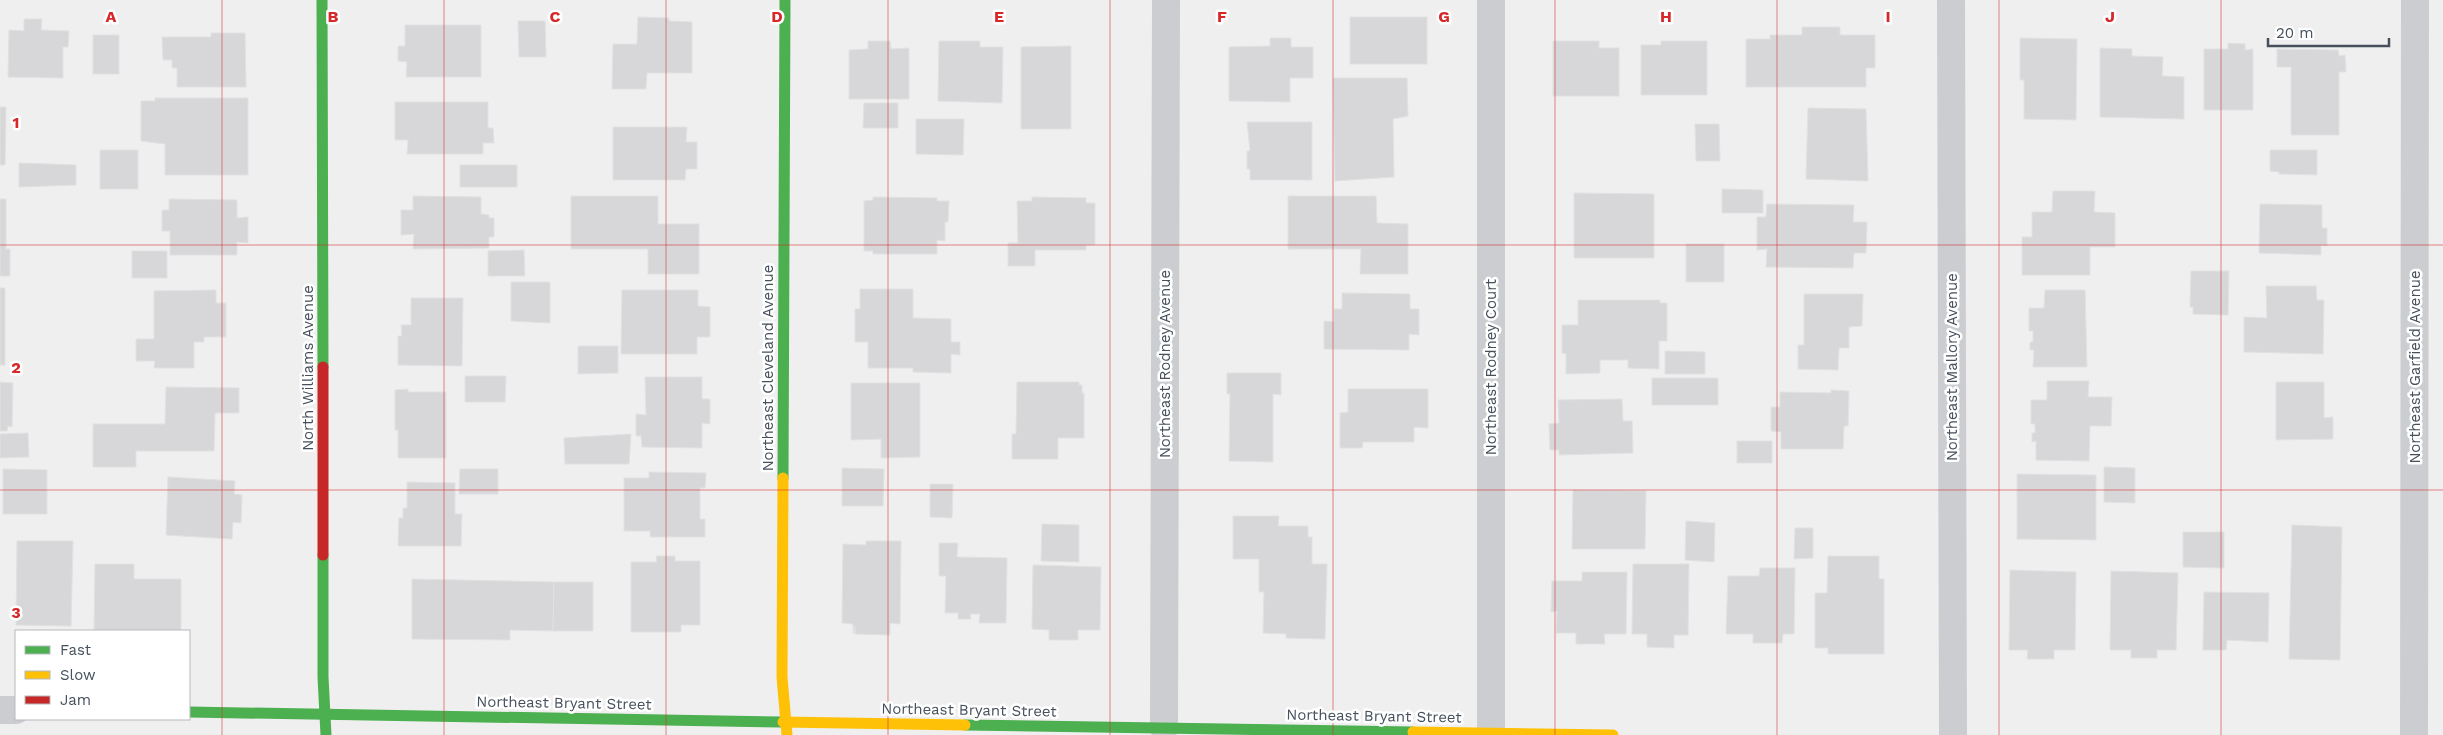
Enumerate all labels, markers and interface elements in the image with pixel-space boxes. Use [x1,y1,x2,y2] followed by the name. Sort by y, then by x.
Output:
[106,7,117,26] text: A
[328,7,339,26] text: B
[550,7,561,26] text: C
[771,7,783,26] text: D
[994,7,1004,26] text: E
[1217,7,1227,26] text: F
[1438,7,1450,26] text: G
[1660,7,1672,26] text: H
[1885,7,1891,26] text: I
[2105,7,2115,26] text: J
[2268,15,2389,47] scale bar
[2276,24,2314,42] text: 20 m
[13,113,19,132] text: 1
[759,265,777,471] street label: Northeast Cleveland Avenue
[1156,270,1174,458] street label: Northeast Rodney Avenue
[2406,270,2424,464] street label: Northeast Garfield Avenue
[1943,273,1961,461] street label: Northeast Mallory Avenue
[1482,278,1500,455] street label: Northeast Rodney Court
[299,285,317,451] street label: North Williams Avenue
[11,358,21,377] text: 2
[11,603,21,622] text: 3
[15,630,190,720] legend
[60,641,92,659] text: Fast
[60,666,96,684] text: Slow
[60,691,91,709] text: Jam
[476,692,652,714] street label: Northeast Bryant Street
[881,699,1057,721] street label: Northeast Bryant Street
[1286,705,1462,727] street label: Northeast Bryant Street

